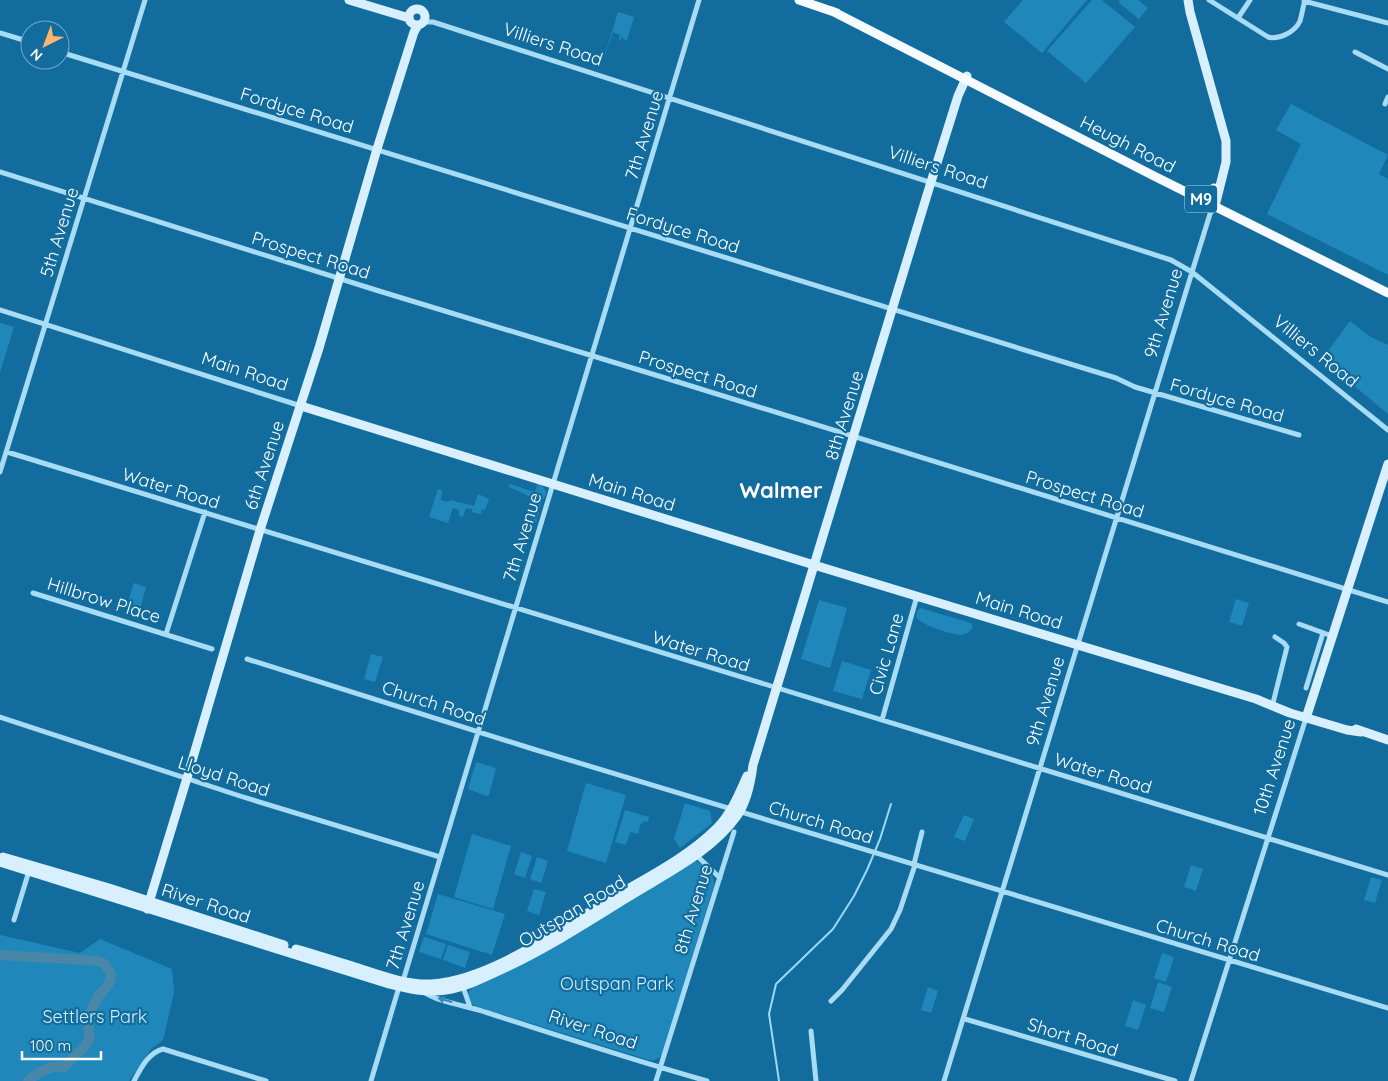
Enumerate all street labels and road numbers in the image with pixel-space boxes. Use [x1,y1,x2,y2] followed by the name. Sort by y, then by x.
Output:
[500,17,606,71] street label: Villiers Road
[237,82,357,138] street label: Fordyce Road
[620,88,668,182] street label: 7th Avenue
[1076,110,1180,178] street label: Heugh Road
[885,140,991,194] street label: Villiers Road
[34,184,84,280] street label: 5th Avenue
[1185,185,1217,212] road number: M9
[623,202,743,258] street label: Fordyce Road
[249,226,373,284] street label: Prospect Road
[1138,265,1188,361] street label: 9th Avenue
[1269,310,1363,392] street label: Villiers Road
[636,345,760,403] street label: Prospect Road
[199,346,291,396] street label: Main Road
[819,367,869,463] street label: 8th Avenue
[1167,373,1287,427] street label: Fordyce Road
[239,417,289,513] street label: 6th Avenue
[119,462,223,514] street label: Water Road
[1023,465,1147,523] street label: Prospect Road
[586,468,678,516] street label: Main Road
[498,490,546,584] street label: 7th Avenue
[45,572,163,628] street label: Hillbrow Place
[973,586,1065,634] street label: Main Road
[863,610,909,698] street label: Civic Lane
[649,625,753,677] street label: Water Road
[1020,653,1070,749] street label: 9th Avenue
[379,675,489,731] street label: Church Road
[1248,716,1300,818] street label: 10th Avenue
[1051,747,1155,799] street label: Water Road
[175,750,273,802] street label: Lloyd Road
[766,795,876,849] street label: Church Road
[668,861,718,957] street label: 8th Avenue
[514,870,630,952] street label: Outspan Road
[159,878,253,928] street label: River Road
[381,878,429,972] street label: 7th Avenue
[1153,913,1263,967] street label: Church Road
[546,1004,640,1054] street label: River Road
[1025,1012,1121,1062] street label: Short Road

